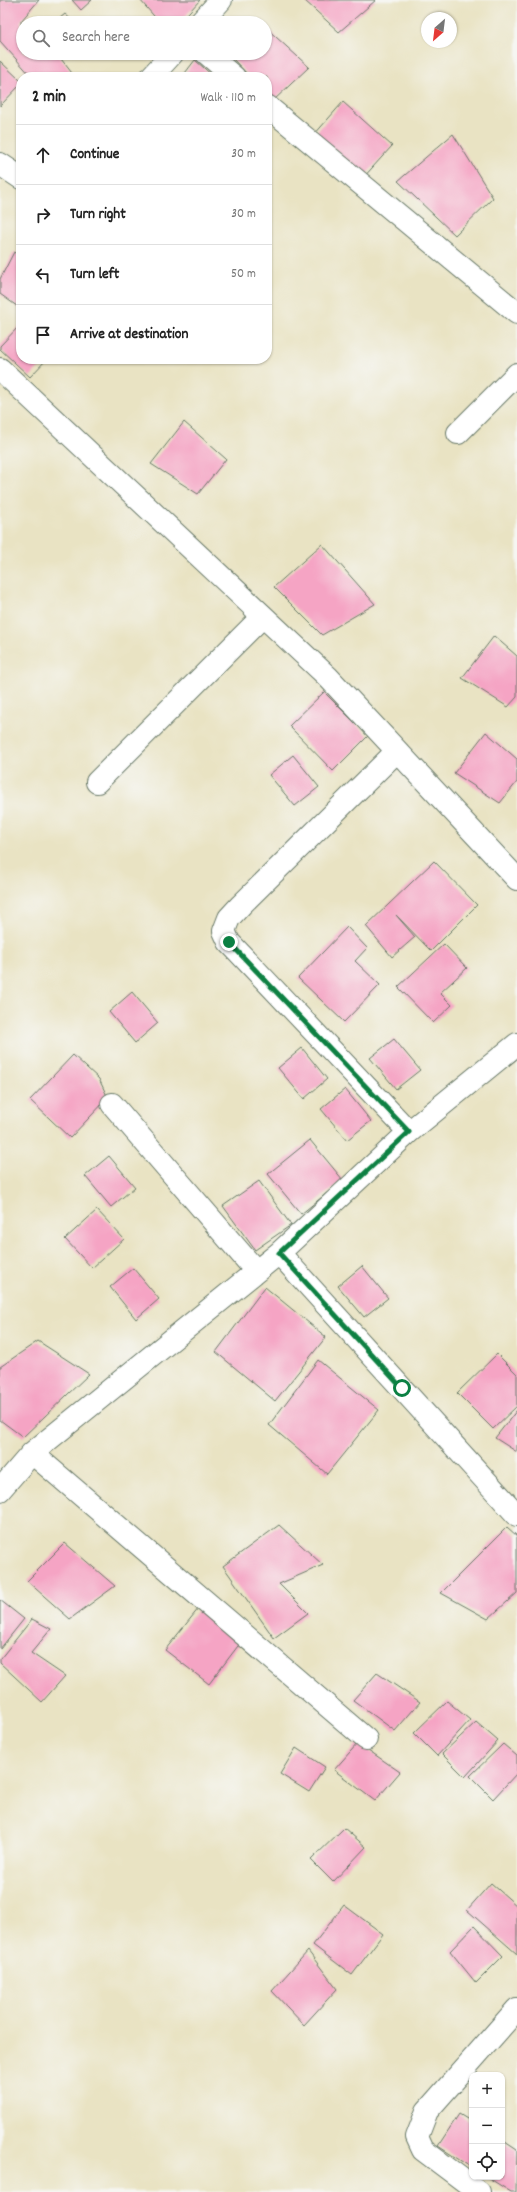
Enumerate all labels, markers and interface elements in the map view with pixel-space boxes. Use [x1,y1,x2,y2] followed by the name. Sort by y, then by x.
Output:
[421,12,457,48] north arrow
[16,16,272,60] search box
[30,27,52,49] icon: search
[62,27,130,49] text: Search here
[32,86,66,110] text: 2 min
[200,89,256,108] text: Walk · 110 m
[32,144,54,166] icon: ahead
[70,144,119,166] text: Continue
[231,145,256,164] text: 30 m
[32,204,54,226] icon: right
[70,204,126,226] text: Turn right
[231,205,256,224] text: 30 m
[32,264,54,286] icon: left
[70,264,119,286] text: Turn left
[231,265,256,284] text: 50 m
[32,324,54,346] icon: arrive
[70,324,188,346] text: Arrive at destination
[220,933,238,951] route end
[393,1379,411,1397] route start
[469,2072,505,2180] map controls
[469,2072,505,2108] button: +
[469,2108,505,2144] button: −
[469,2144,505,2180] button: locate

